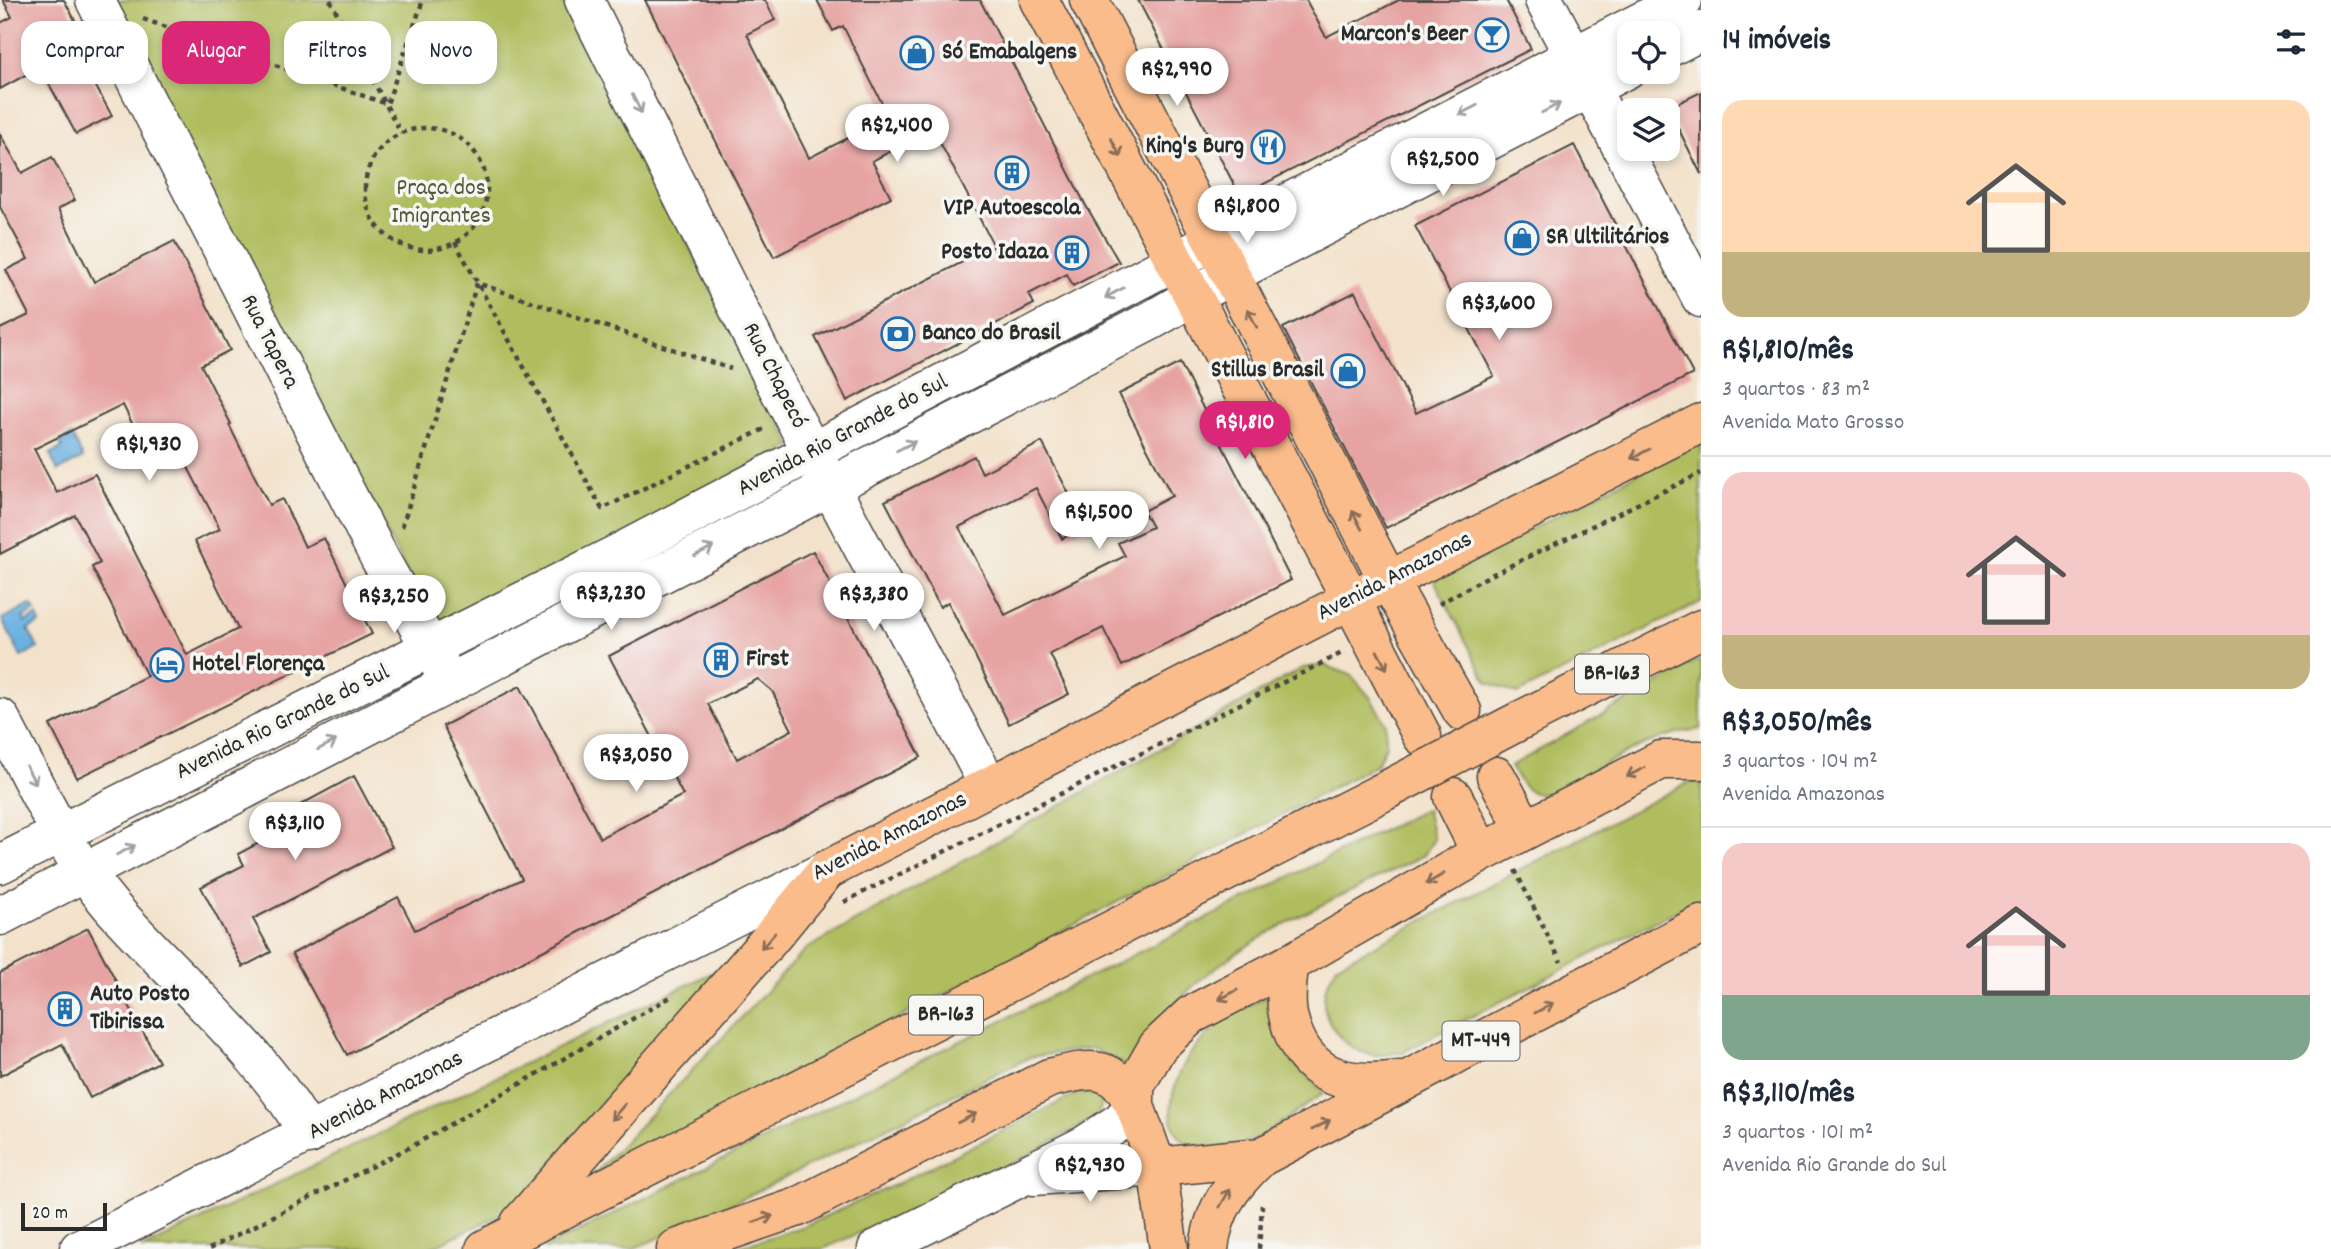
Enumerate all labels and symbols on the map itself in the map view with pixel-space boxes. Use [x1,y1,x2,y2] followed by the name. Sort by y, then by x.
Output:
[1473,16,1511,54] bar icon: Marcon's Beer
[1341,18,1469,52] place label: Marcon's Beer
[898,34,936,72] shop icon: Só Emabalgens
[942,36,1077,70] place label: Só Emabalgens
[1112,48,1242,108] pin: R$2,990
[631,93,645,114] one-way arrow
[1540,101,1561,115] one-way arrow
[1459,103,1479,117] one-way arrow
[832,104,962,164] pin: R$2,400
[1249,128,1287,166] restaurant icon: King's Burg
[1145,130,1244,164] place label: King's Burg
[1109,137,1123,157] one-way arrow
[1378,138,1508,198] pin: R$2,500
[993,154,1031,192] building icon: VIP Autoescola
[391,172,491,234] park label: Praça dos Imigrantes
[1182,186,1312,245] pin: R$1,800
[944,192,1081,226] place label: VIP Autoescola
[1503,219,1541,257] shop icon: SR Ultilitários
[1546,221,1669,255] place label: SR Ultilitários
[1053,234,1091,272] building icon: Posto Idaza
[941,236,1049,270] place label: Posto Idaza
[1434,282,1564,342] pin: R$3,600
[1105,287,1125,301] one-way arrow
[231,289,308,396] street label: Rua Tapera
[1245,308,1258,329] one-way arrow
[879,315,917,353] bank icon: Banco do Brasil
[733,317,815,435] street label: Rua Chapecó
[922,317,1061,351] place label: Banco do Brasil
[1329,352,1367,390] shop icon: Stillus Brasil
[1211,354,1324,388] place label: Stillus Brasil
[732,366,955,506] street label: Avenida Rio Grande do Sul
[1180,402,1310,461] pin: R$1,810
[84,424,214,483] pin: R$1,930
[895,439,916,453] one-way arrow
[1630,447,1651,461] one-way arrow
[1034,491,1164,551] pin: R$1,500
[1350,510,1363,531] one-way arrow
[1311,523,1479,631] street label: Avenida Amazonas
[693,543,714,557] one-way arrow
[546,572,676,632] pin: R$3,230
[809,574,939,633] pin: R$3,380
[329,576,459,635] pin: R$3,250
[702,641,740,679] building icon: First
[746,643,789,677] place label: First
[148,646,186,684] hotel icon: Hotel Florença
[192,648,325,682] place label: Hotel Florença
[1375,649,1389,670] one-way arrow
[1575,654,1649,694] road number: BR-163
[170,656,396,790] street label: Avenida Rio Grande do Sul
[571,734,701,794] pin: R$3,050
[316,737,337,751] one-way arrow
[24,765,38,785] one-way arrow
[1626,766,1647,780] one-way arrow
[806,783,974,891] street label: Avenida Amazonas
[230,802,360,862] pin: R$3,110
[115,842,135,856] one-way arrow
[1425,873,1446,886] one-way arrow
[760,932,776,950] one-way arrow
[90,978,190,1040] place label: Auto Posto Tibirissa
[1218,989,1239,1002] one-way arrow
[46,990,84,1028] building icon: Auto Posto Tibirissa
[909,996,983,1034] road number: BR-163
[1533,1000,1554,1014] one-way arrow
[1442,1022,1520,1060] road number: MT-449
[302,1042,470,1150] street label: Avenida Amazonas
[610,1103,626,1121] one-way arrow
[956,1111,977,1125] one-way arrow
[1310,1118,1331,1132] one-way arrow
[1025,1144,1155,1204] pin: R$2,930
[1218,1188,1232,1208] one-way arrow
[21,1200,107,1232] scale bar
[752,1212,774,1224] one-way arrow

